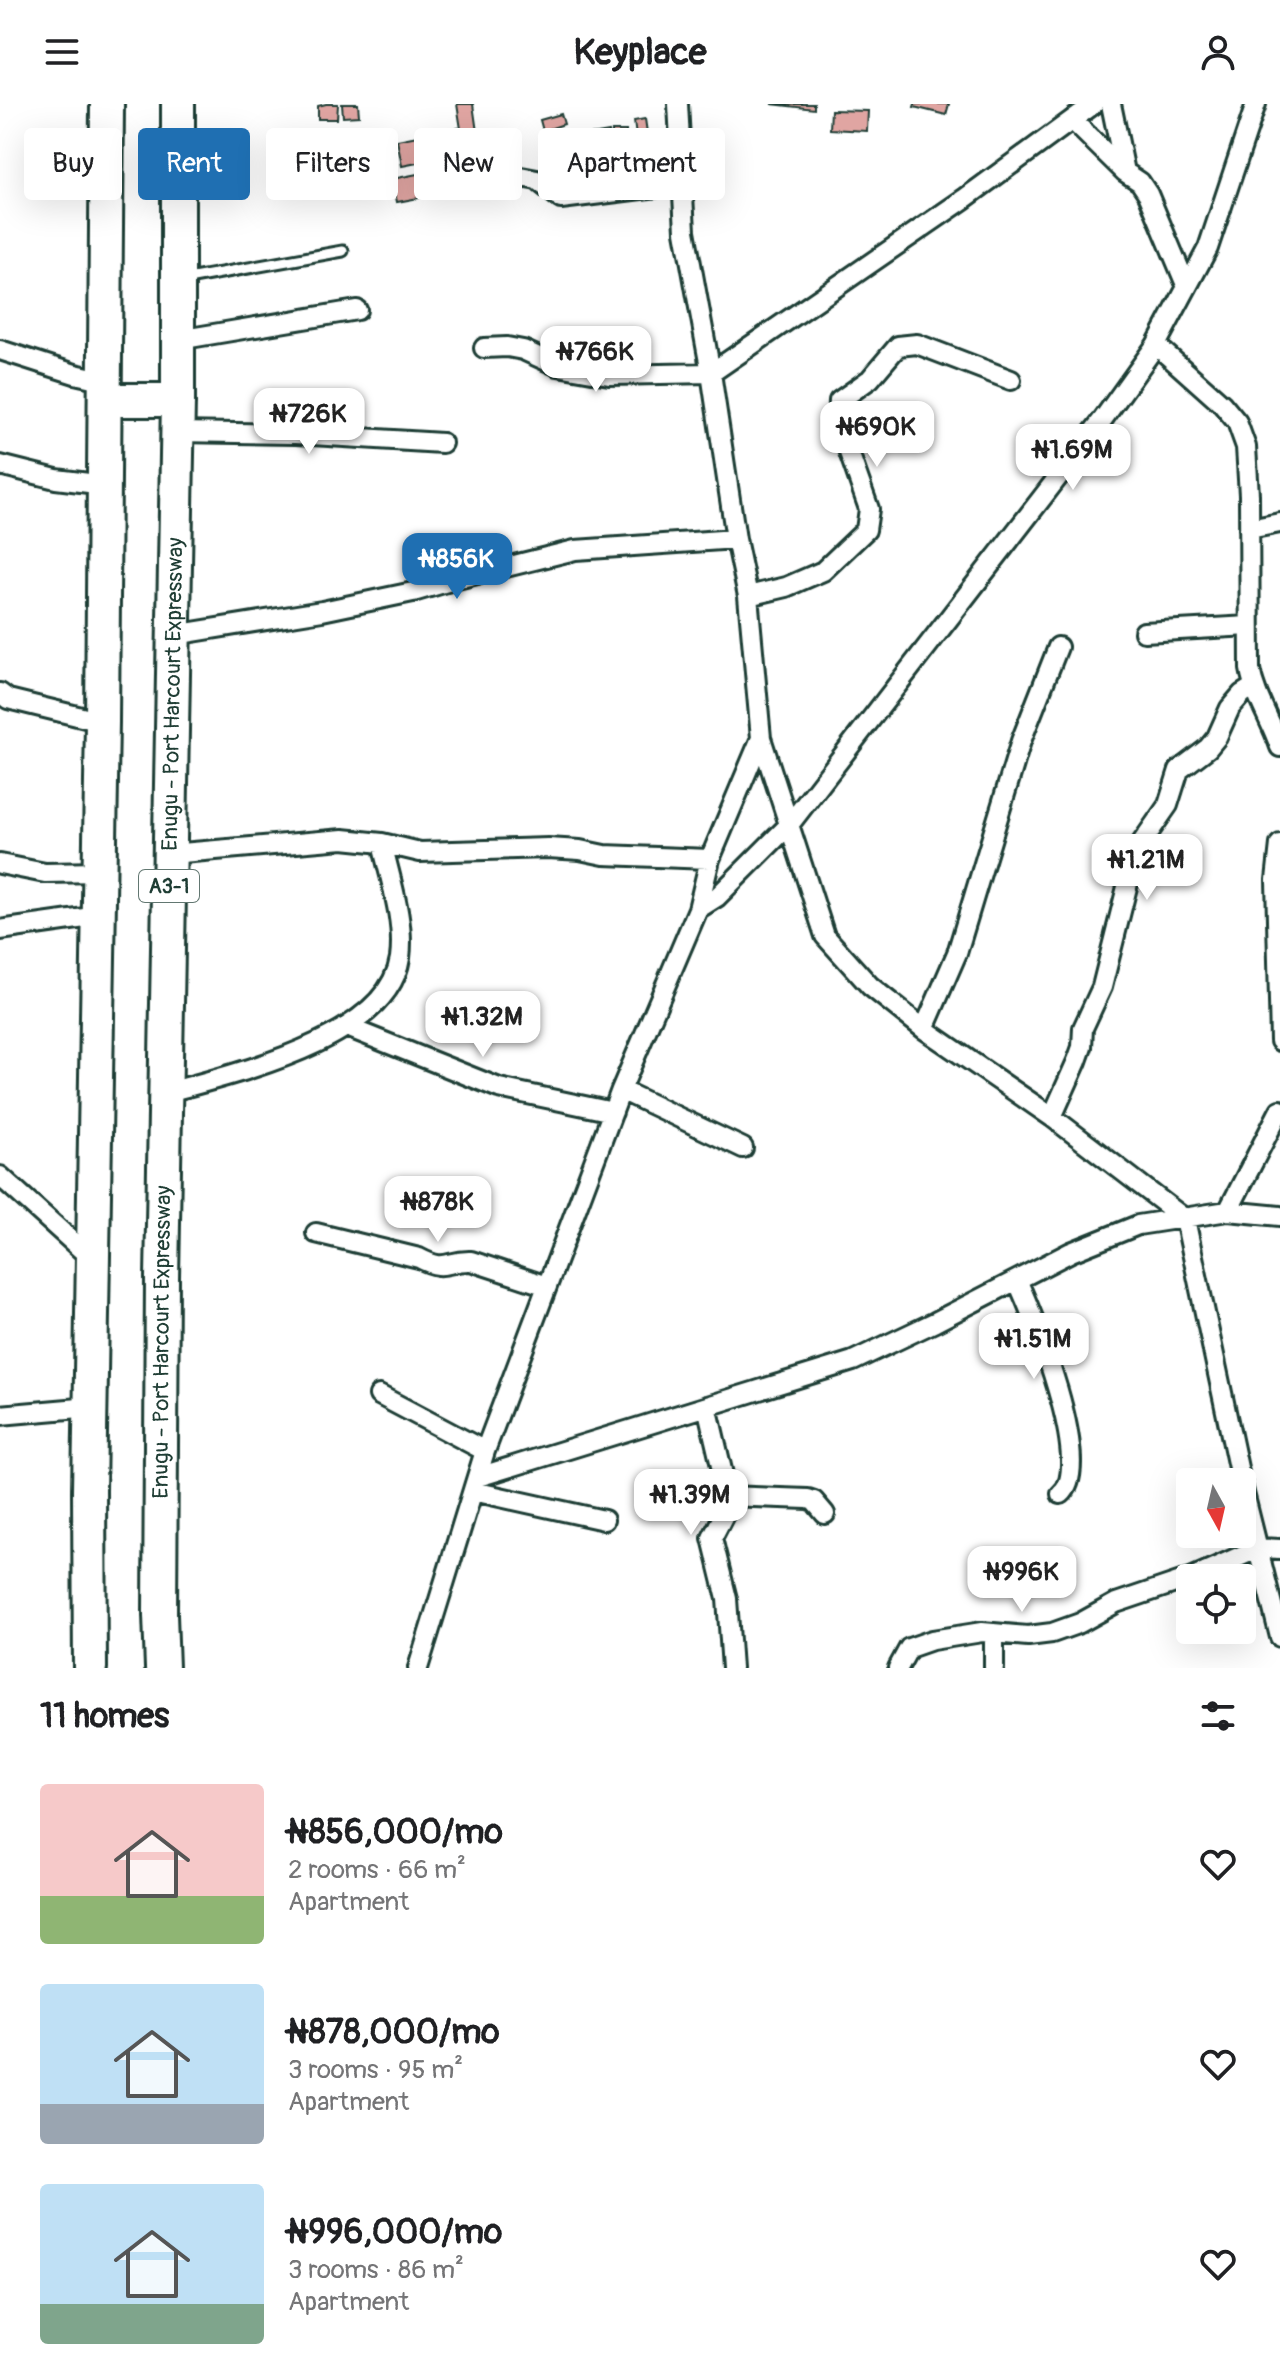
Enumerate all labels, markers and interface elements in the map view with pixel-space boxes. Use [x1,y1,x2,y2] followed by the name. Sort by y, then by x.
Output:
[40,30,84,74] icon: menu
[573,30,707,75] text: Keyplace
[1196,30,1240,74] icon: person
[24,128,122,200] chip: Buy
[138,128,250,200] chip: Rent
[266,128,398,200] chip: Filters
[414,128,522,200] chip: New
[538,128,725,200] chip: Apartment
[540,326,652,394] pin: ₦766K
[558,336,634,368] text: ₦766K
[253,388,365,456] pin: ₦726K
[272,398,346,430] text: ₦726K
[821,401,933,469] pin: ₦690K
[838,411,916,443] text: ₦690K
[1008,424,1138,492] pin: ₦1.69M
[1034,434,1112,466] text: ₦1.69M
[401,533,513,601] pin: ₦856K
[156,537,189,851] street label: Enugu - Port Harcourt Expressway
[420,543,494,575] text: ₦856K
[1082,834,1212,902] pin: ₦1.21M
[1110,844,1184,876] text: ₦1.21M
[139,870,199,902] road number: A3-1
[418,991,548,1059] pin: ₦1.32M
[443,1001,523,1033] text: ₦1.32M
[382,1176,494,1244] pin: ₦878K
[147,1185,178,1499] street label: Enugu - Port Harcourt Expressway
[402,1186,474,1218] text: ₦878K
[969,1313,1099,1381] pin: ₦1.51M
[997,1323,1071,1355] text: ₦1.51M
[1176,1468,1256,1548] north arrow
[1176,1468,1256,1644] map controls
[626,1469,756,1537] pin: ₦1.39M
[652,1479,730,1511] text: ₦1.39M
[966,1546,1078,1614] pin: ₦996K
[985,1556,1059,1588] text: ₦996K
[1176,1564,1256,1644] button: locate
[1196,1694,1240,1738] icon: filters
[40,1695,169,1738] text: 11 homes
[288,1811,503,1854] text: ₦856,000/mo
[104,1816,200,1912] icon: home
[1196,1842,1240,1886] icon: heart
[288,1854,466,1886] text: 2 rooms · 66 m²
[288,1886,409,1918] text: Apartment
[288,2011,500,2054] text: ₦878,000/mo
[104,2016,200,2112] icon: home
[1196,2042,1240,2086] icon: heart
[288,2054,463,2086] text: 3 rooms · 95 m²
[288,2086,409,2118] text: Apartment
[288,2211,502,2254] text: ₦996,000/mo
[104,2216,200,2312] icon: home
[1196,2242,1240,2286] icon: heart
[288,2254,464,2286] text: 3 rooms · 86 m²
[288,2286,409,2318] text: Apartment

